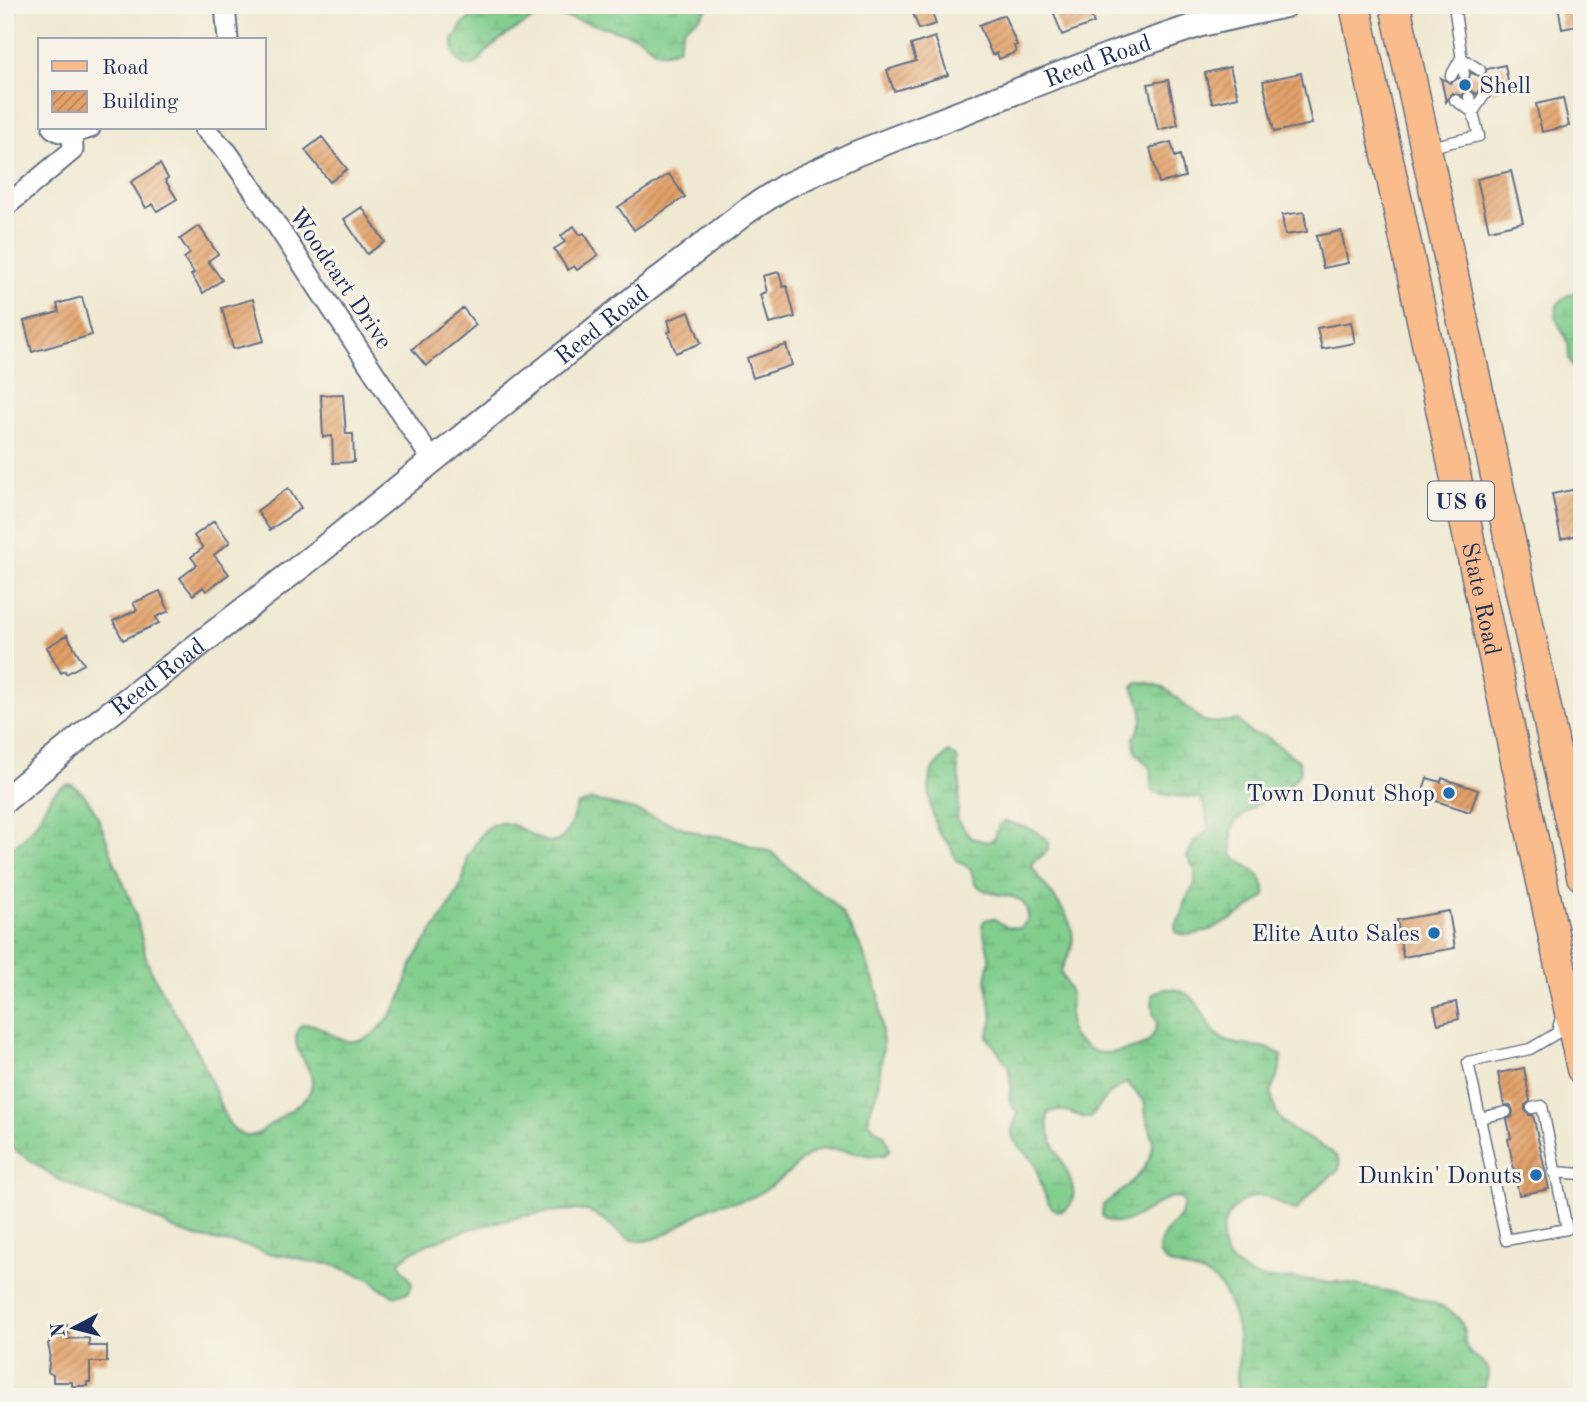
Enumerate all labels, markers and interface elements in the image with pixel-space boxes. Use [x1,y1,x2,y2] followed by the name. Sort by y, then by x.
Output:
[1042,32,1155,93] street label: Reed Road
[38,38,266,130] legend
[102,58,149,79] text: Road
[1479,75,1531,99] place label: Shell
[1457,77,1473,93] marker: Shell
[102,92,179,113] text: Building
[283,204,395,354] street label: Woodcart Drive
[552,282,654,371] street label: Reed Road
[1428,481,1494,520] road number: US 6
[1456,540,1503,658] street label: State Road
[107,635,210,722] street label: Reed Road
[1246,783,1435,807] place label: Town Donut Shop
[1441,785,1457,801] marker: Town Donut Shop
[1251,923,1420,947] place label: Elite Auto Sales
[1426,925,1442,941] marker: Elite Auto Sales
[1358,1165,1522,1189] place label: Dunkin' Donuts
[1528,1167,1544,1183] marker: Dunkin' Donuts
[38,1294,108,1364] north arrow
[49,1321,70,1338] text: N

